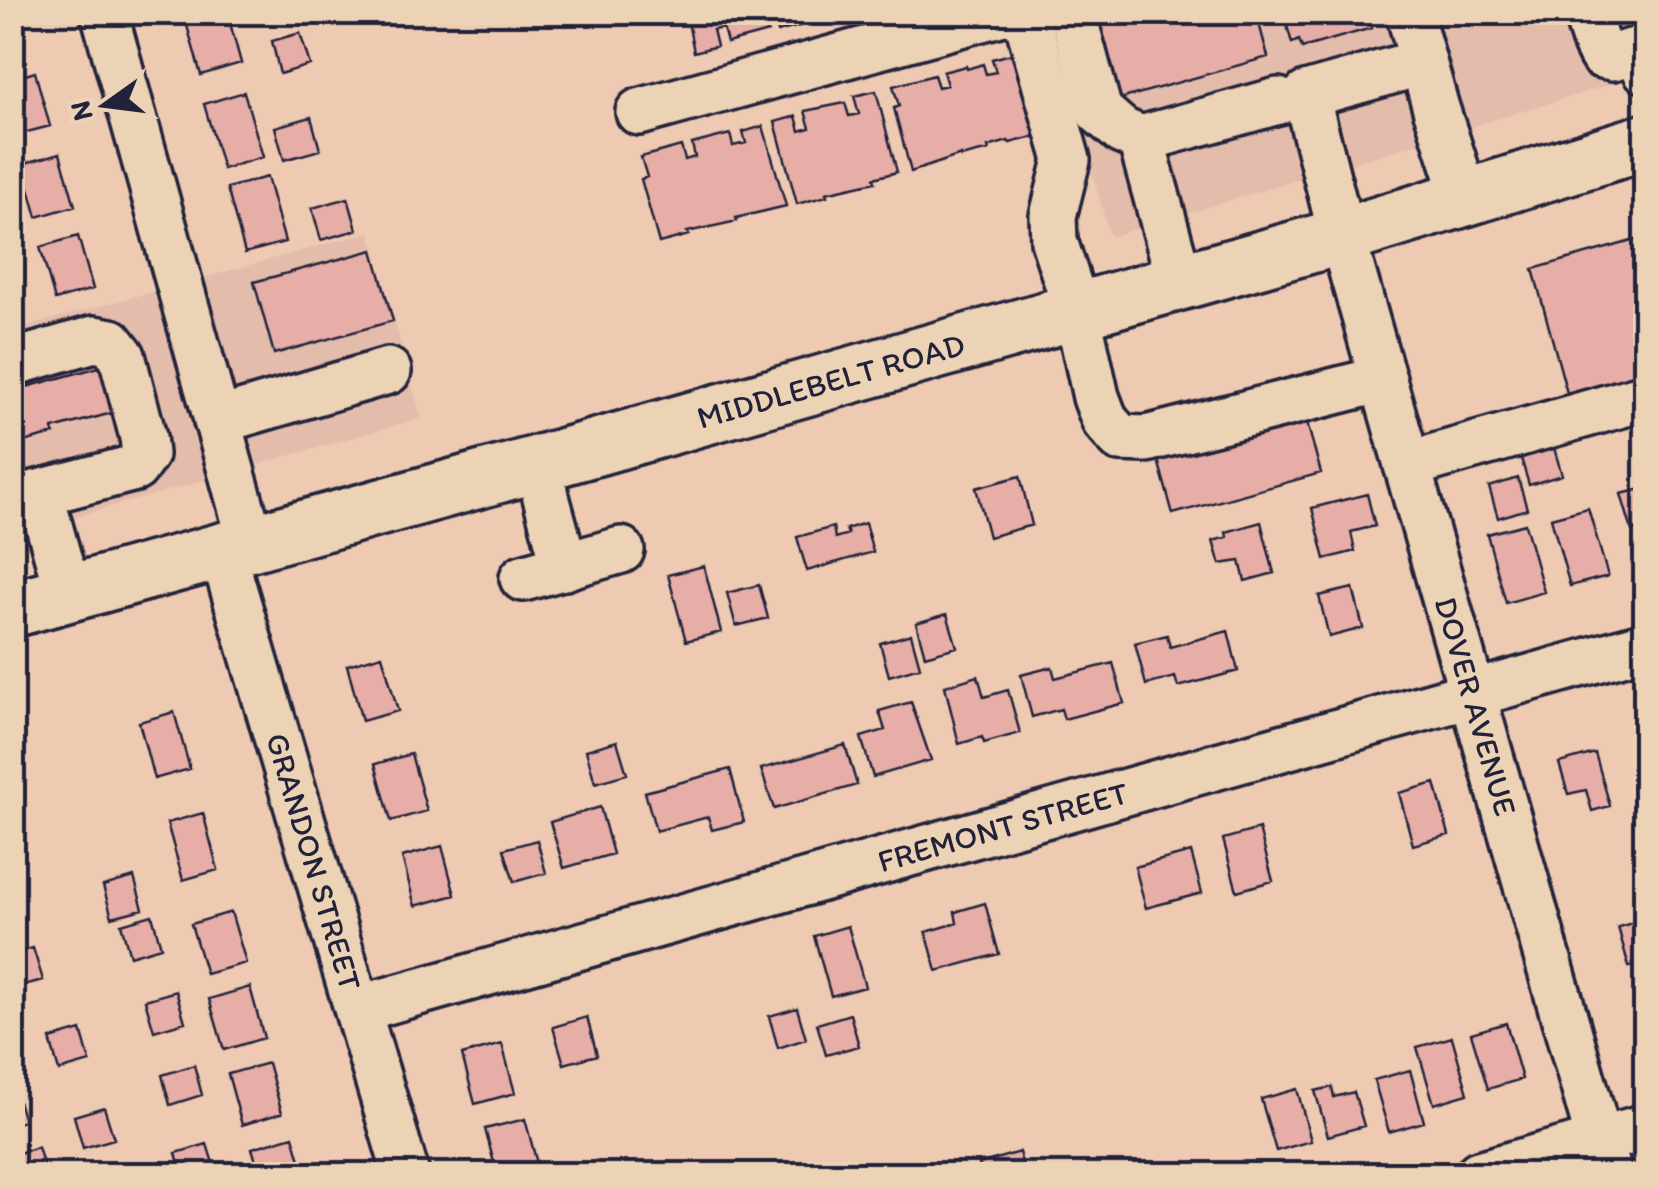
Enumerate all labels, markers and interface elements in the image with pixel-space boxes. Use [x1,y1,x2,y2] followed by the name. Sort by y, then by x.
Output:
[55,55,155,155] north arrow
[62,98,100,124] text: N
[693,325,969,437] street label: MIDDLEBELT ROAD
[1427,592,1525,820] street label: DOVER AVENUE
[258,729,370,995] street label: GRANDON STREET
[873,773,1132,880] street label: FREMONT STREET

